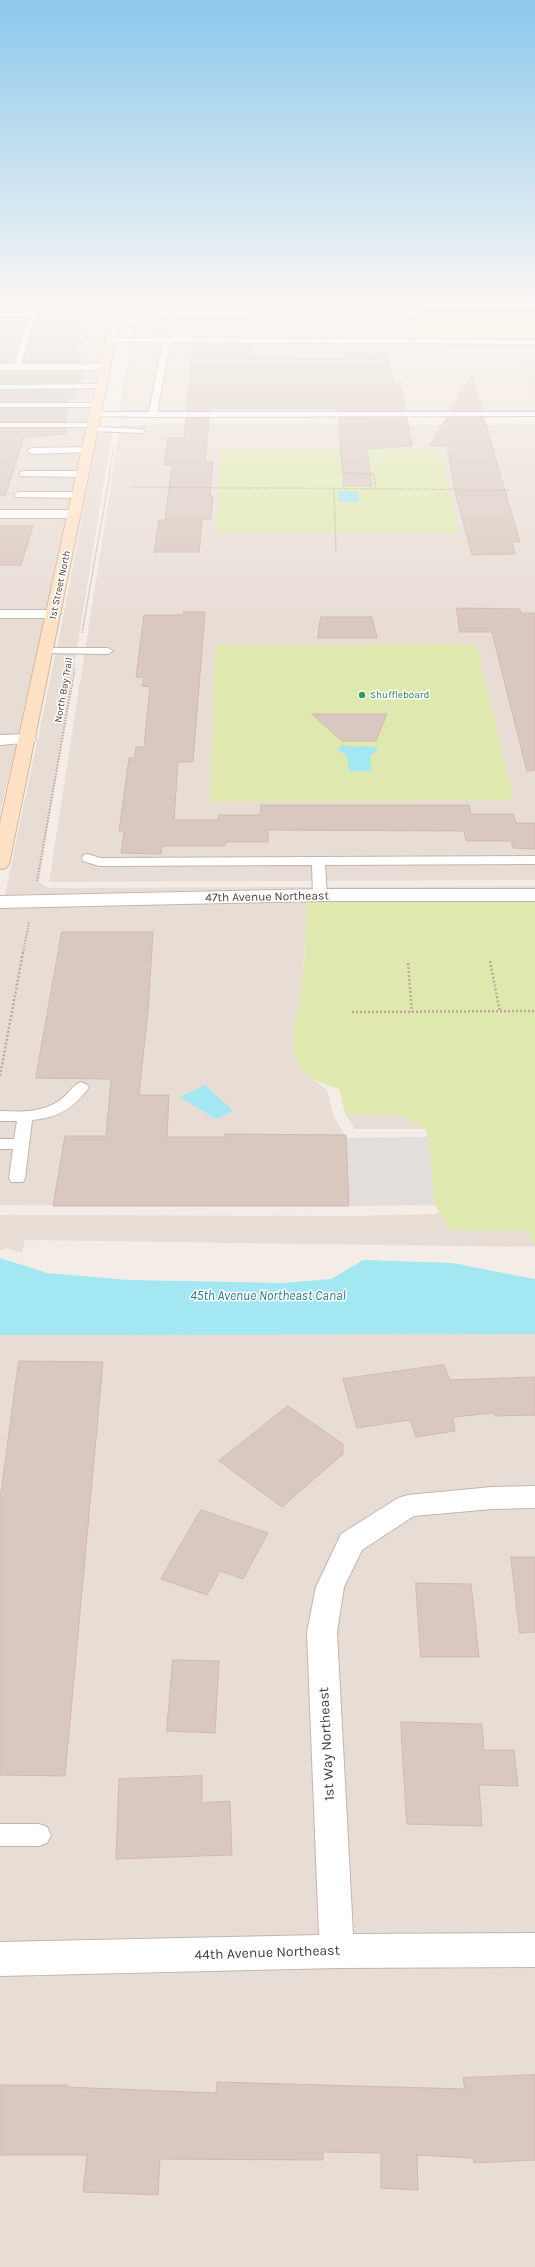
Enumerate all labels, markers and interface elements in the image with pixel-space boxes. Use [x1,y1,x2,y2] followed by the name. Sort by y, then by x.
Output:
[47,549,73,621] street label: 1st Street North
[52,656,76,724] street label: North Bay Trail
[370,689,429,701] place label: Shuffleboard
[357,690,367,700] marker: Shuffleboard
[205,889,329,905] street label: 47th Avenue Northeast
[190,1288,346,1304] water label: 45th Avenue Northeast Canal
[316,1687,338,1801] street label: 1st Way Northeast
[194,1942,340,1964] street label: 44th Avenue Northeast

